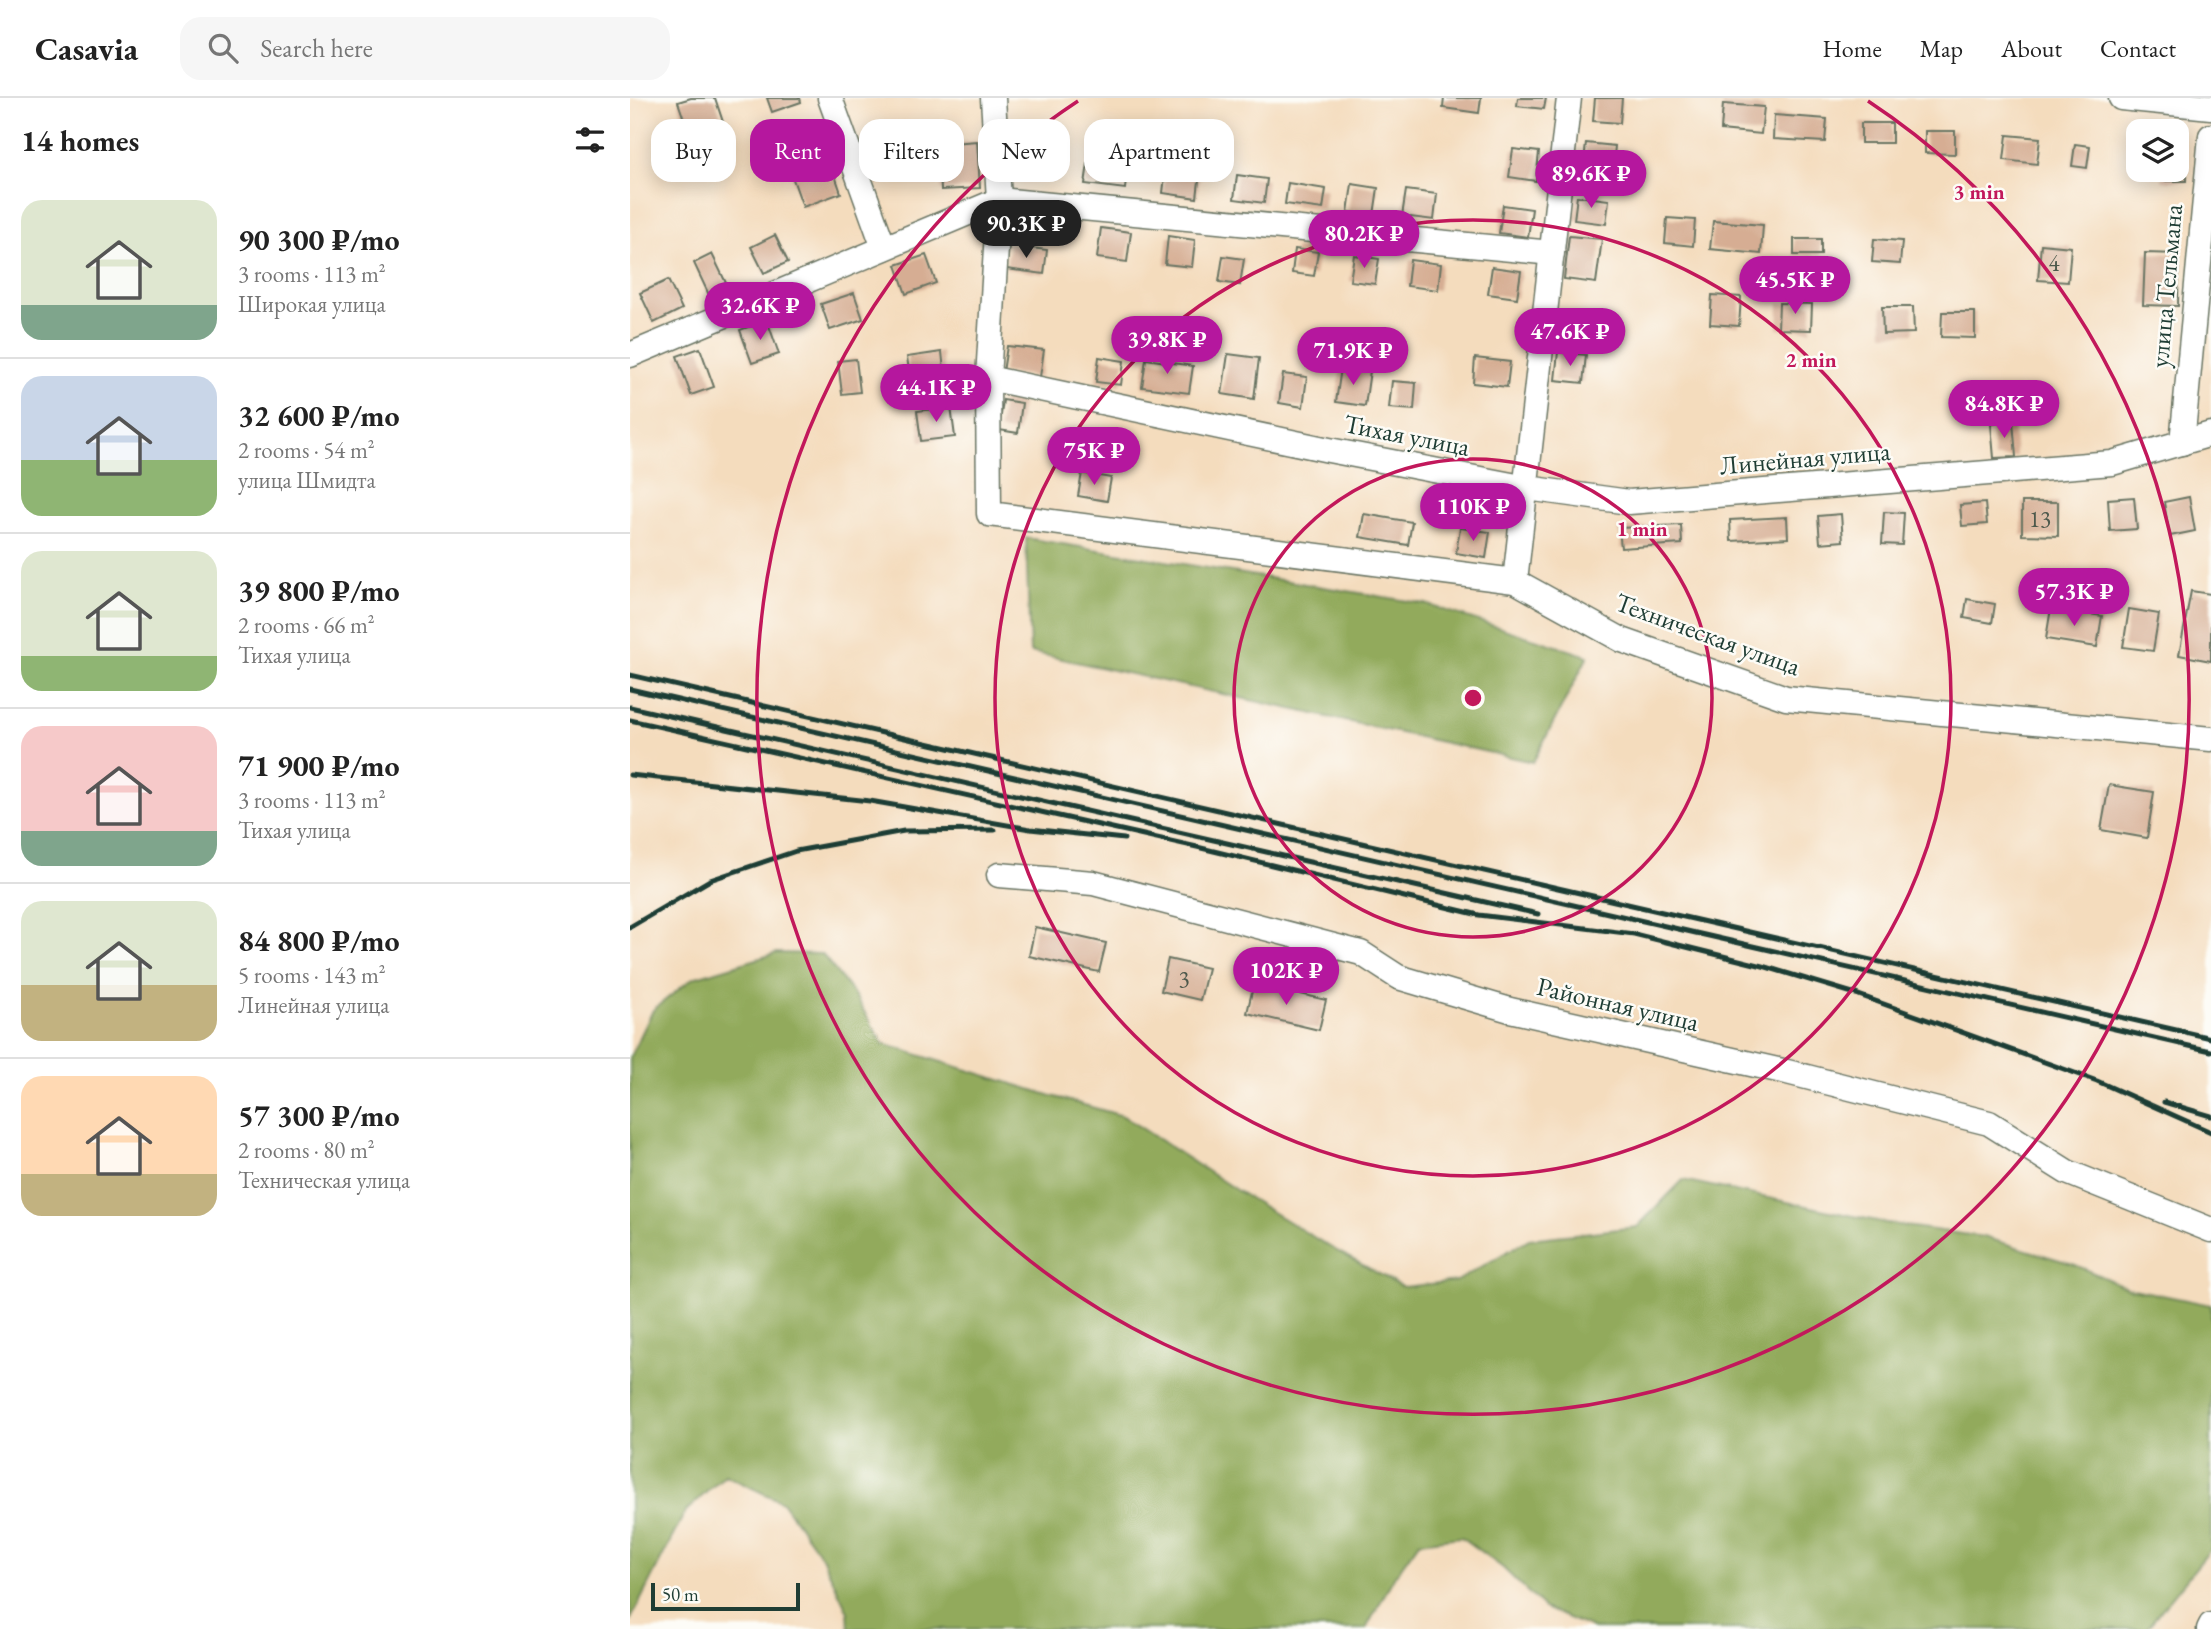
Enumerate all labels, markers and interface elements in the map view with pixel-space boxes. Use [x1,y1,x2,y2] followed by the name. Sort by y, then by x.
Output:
[180,17,670,80] search box
[35,27,138,70] text: Casavia
[204,29,242,67] icon: search
[260,31,373,65] text: Search here
[1822,33,1882,64] text: Home
[1920,33,1963,64] text: Map
[2001,33,2062,64] text: About
[2100,33,2176,64] text: Contact
[651,119,736,182] chip: Buy
[750,119,845,182] chip: Rent
[859,119,964,182] chip: Filters
[978,119,1070,182] chip: New
[1084,119,1234,182] chip: Apartment
[2126,119,2189,182] map controls
[2126,119,2189,182] button: layers
[21,121,139,160] text: 14 homes
[571,121,609,159] icon: filters
[1526,150,1656,210] pin: 89.6K ₽
[1551,158,1631,188] text: 89.6K ₽
[1953,178,2005,205] text: 3 min
[961,200,1091,260] pin: 90.3K ₽
[2142,202,2190,369] street label: улица Тельмана
[986,208,1066,238] text: 90.3K ₽
[1299,211,1429,270] pin: 80.2K ₽
[1324,218,1404,248] text: 80.2K ₽
[238,220,400,259] text: 90 300 ₽/mo
[77,228,161,312] icon: home
[2048,248,2060,278] house number: 4
[1730,256,1860,316] pin: 45.5K ₽
[238,259,386,289] text: 3 rooms · 113 m²
[1755,264,1835,294] text: 45.5K ₽
[695,282,825,342] pin: 32.6K ₽
[238,289,386,319] text: Широкая улица
[720,290,800,320] text: 32.6K ₽
[1505,308,1635,368] pin: 47.6K ₽
[1102,316,1232,376] pin: 39.8K ₽
[1530,316,1610,346] text: 47.6K ₽
[1127,324,1207,354] text: 39.8K ₽
[1288,328,1418,387] pin: 71.9K ₽
[1313,335,1393,365] text: 71.9K ₽
[1785,346,1837,373] text: 2 min
[871,364,1001,424] pin: 44.1K ₽
[896,372,976,402] text: 44.1K ₽
[1939,380,2069,440] pin: 84.8K ₽
[1964,388,2044,418] text: 84.8K ₽
[238,396,400,435] text: 32 600 ₽/mo
[77,404,161,488] icon: home
[1341,406,1473,464] street label: Тихая улица
[1045,428,1143,487] pin: 75K ₽
[1718,434,1892,482] street label: Линейная улица
[238,435,375,465] text: 2 rooms · 54 m²
[1063,435,1125,465] text: 75K ₽
[238,465,376,495] text: улица Шмидта
[1416,484,1530,543] pin: 110K ₽
[1436,491,1510,521] text: 110K ₽
[2029,504,2051,534] house number: 13
[1616,515,1668,542] text: 1 min
[2009,568,2139,628] pin: 57.3K ₽
[238,571,400,610] text: 39 800 ₽/mo
[2034,576,2114,606] text: 57.3K ₽
[77,579,161,663] icon: home
[1611,585,1806,683] street label: Техническая улица
[238,610,375,640] text: 2 rooms · 66 m²
[238,640,351,670] text: Тихая улица
[1461,686,1485,710] centre of rings
[238,746,400,785] text: 71 900 ₽/mo
[77,754,161,838] icon: home
[238,785,386,815] text: 3 rooms · 113 m²
[238,815,351,845] text: Тихая улица
[238,921,400,960] text: 84 800 ₽/mo
[77,929,161,1013] icon: home
[1229,948,1343,1007] pin: 102K ₽
[1249,955,1323,985] text: 102K ₽
[238,960,386,990] text: 5 rooms · 143 m²
[1178,964,1190,994] house number: 3
[1534,969,1703,1039] street label: Районная улица
[238,990,389,1020] text: Линейная улица
[238,1096,400,1135] text: 57 300 ₽/mo
[77,1104,161,1188] icon: home
[238,1135,375,1165] text: 2 rooms · 80 m²
[238,1165,410,1195] text: Техническая улица
[651,1580,800,1612] scale bar
[662,1582,699,1607] text: 50 m

